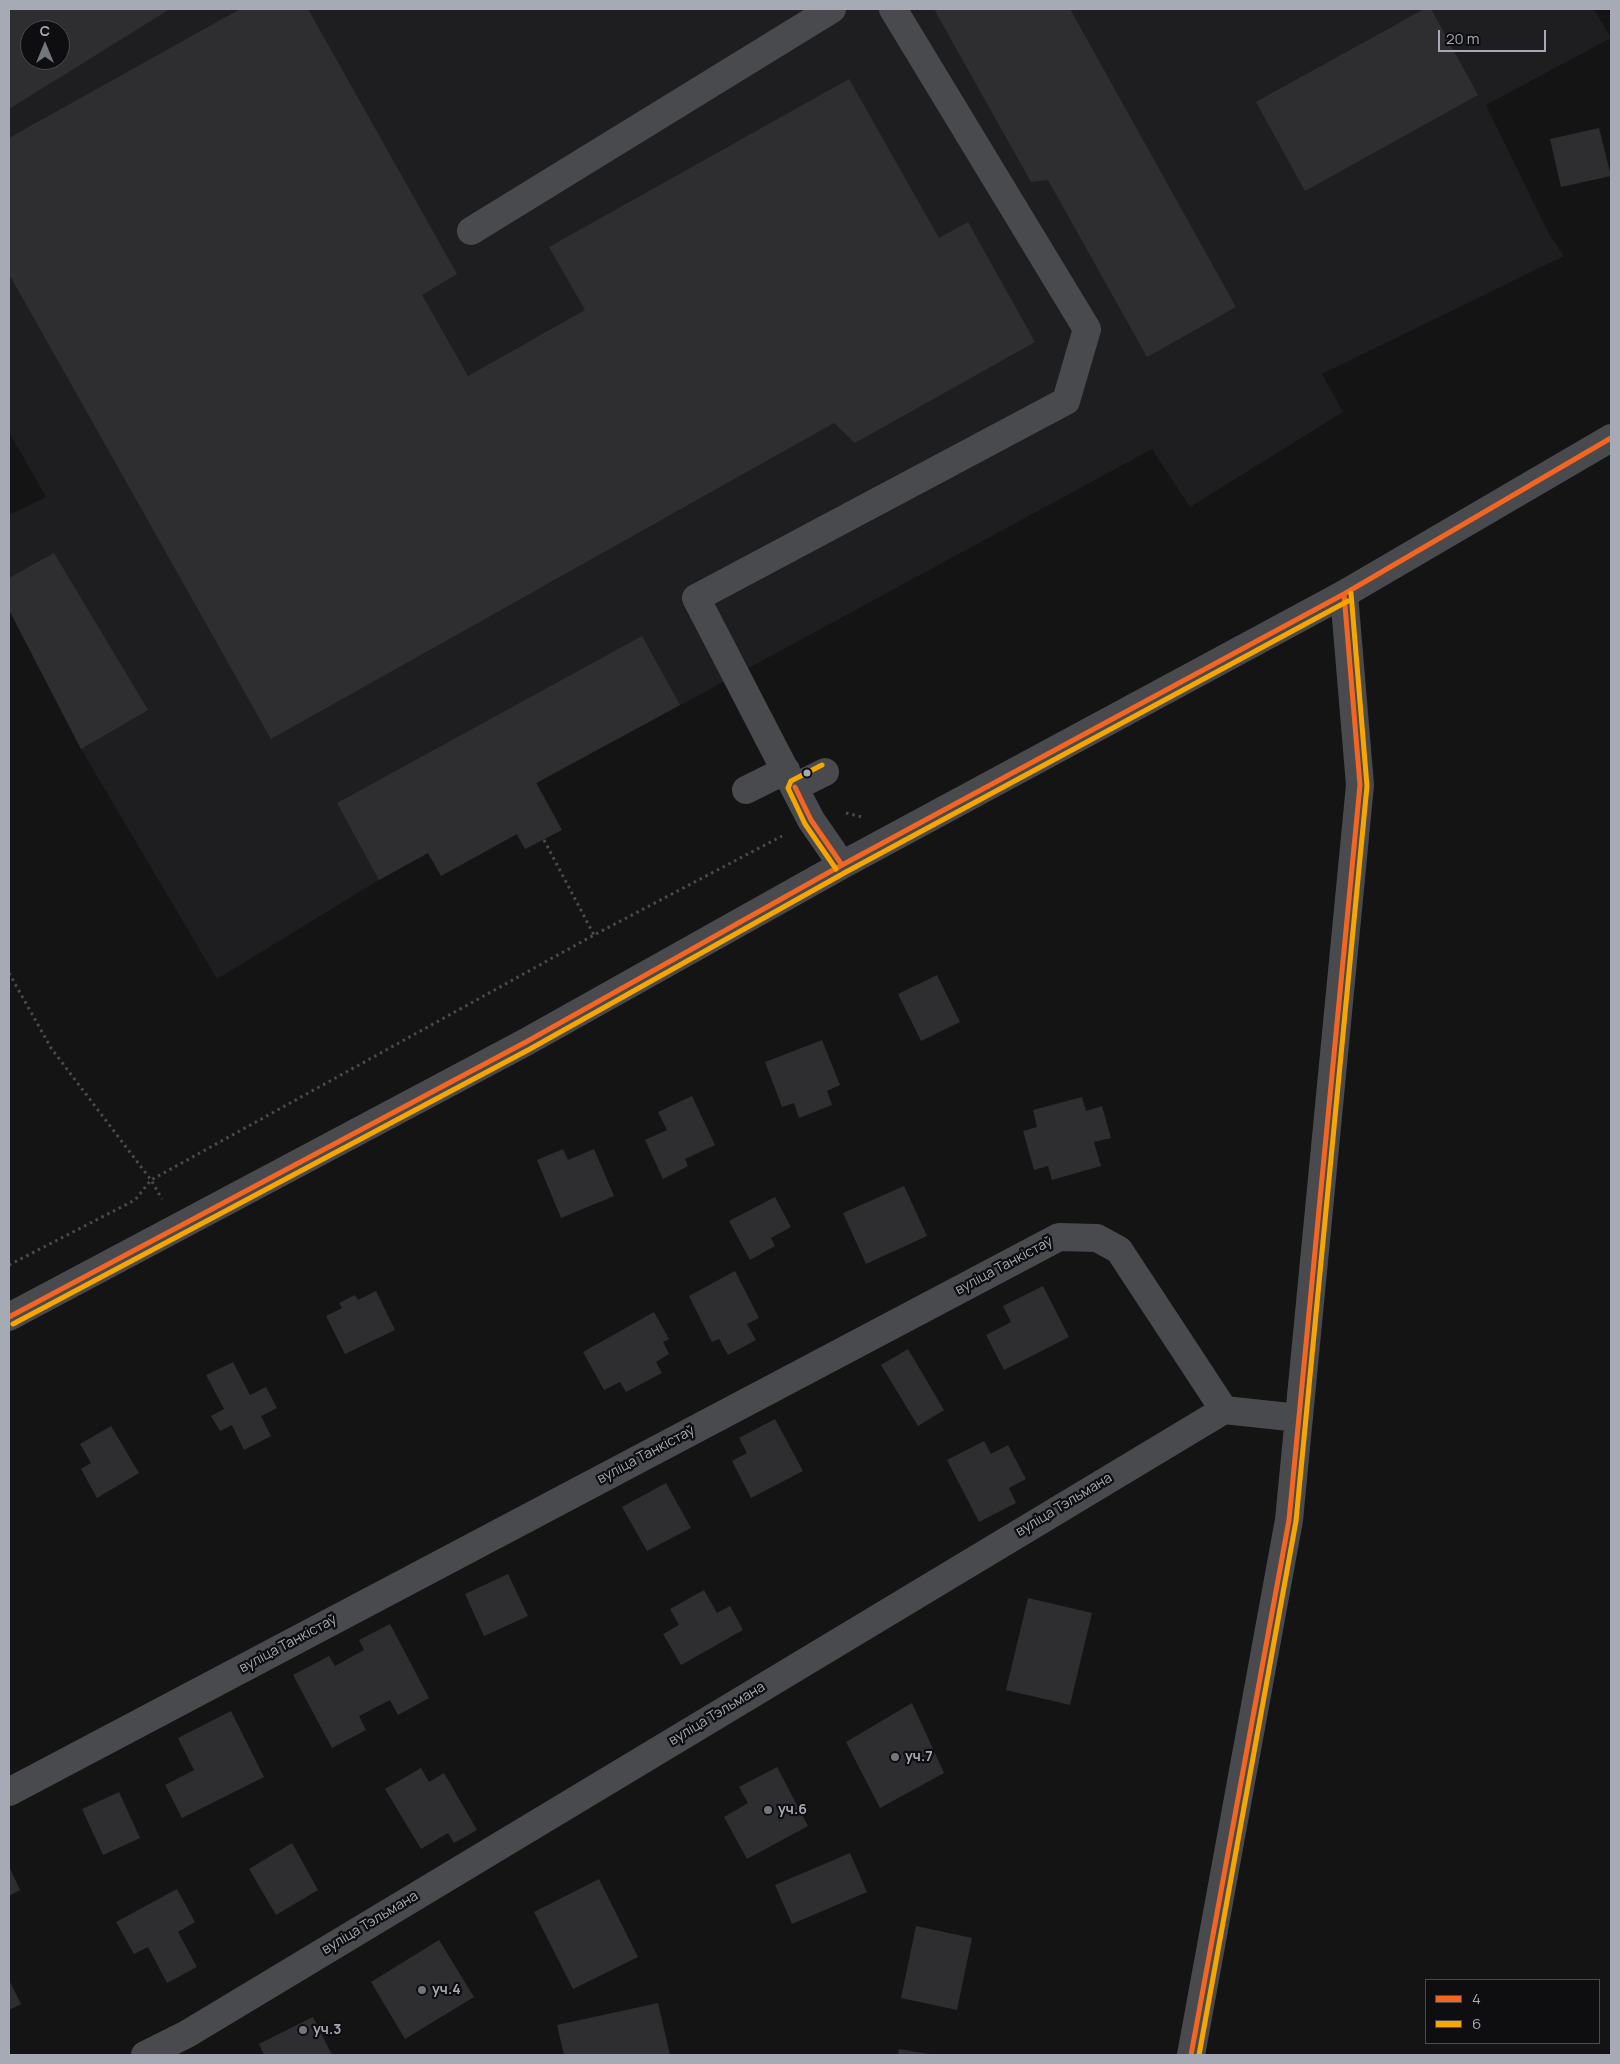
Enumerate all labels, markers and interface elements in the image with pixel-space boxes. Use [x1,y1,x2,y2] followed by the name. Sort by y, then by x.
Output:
[20,20,70,70] north arrow
[1440,20,1548,52] scale bar
[40,21,50,40] text: С
[1446,28,1479,49] text: 20 m
[802,768,812,778] unlabelled marker
[952,1233,1056,1299] street label: вуліца Танкістаў
[594,1422,698,1488] street label: вуліца Танкістаў
[1013,1470,1115,1540] street label: вуліца Тэльмана
[236,1611,340,1677] street label: вуліца Танкістаў
[666,1679,768,1749] street label: вуліца Тэльмана
[905,1749,933,1765] place label: уч.7
[889,1751,901,1763] marker: уч.7
[778,1802,807,1818] place label: уч.6
[762,1804,774,1816] marker: уч.6
[319,1888,421,1958] street label: вуліца Тэльмана
[1425,1979,1600,2044] legend
[432,1982,461,1998] place label: уч.4
[416,1984,428,1996] marker: уч.4
[1472,1988,1481,2009] text: 4
[1472,2013,1481,2034] text: 6
[313,2022,341,2038] place label: уч.3
[297,2024,309,2036] marker: уч.3

